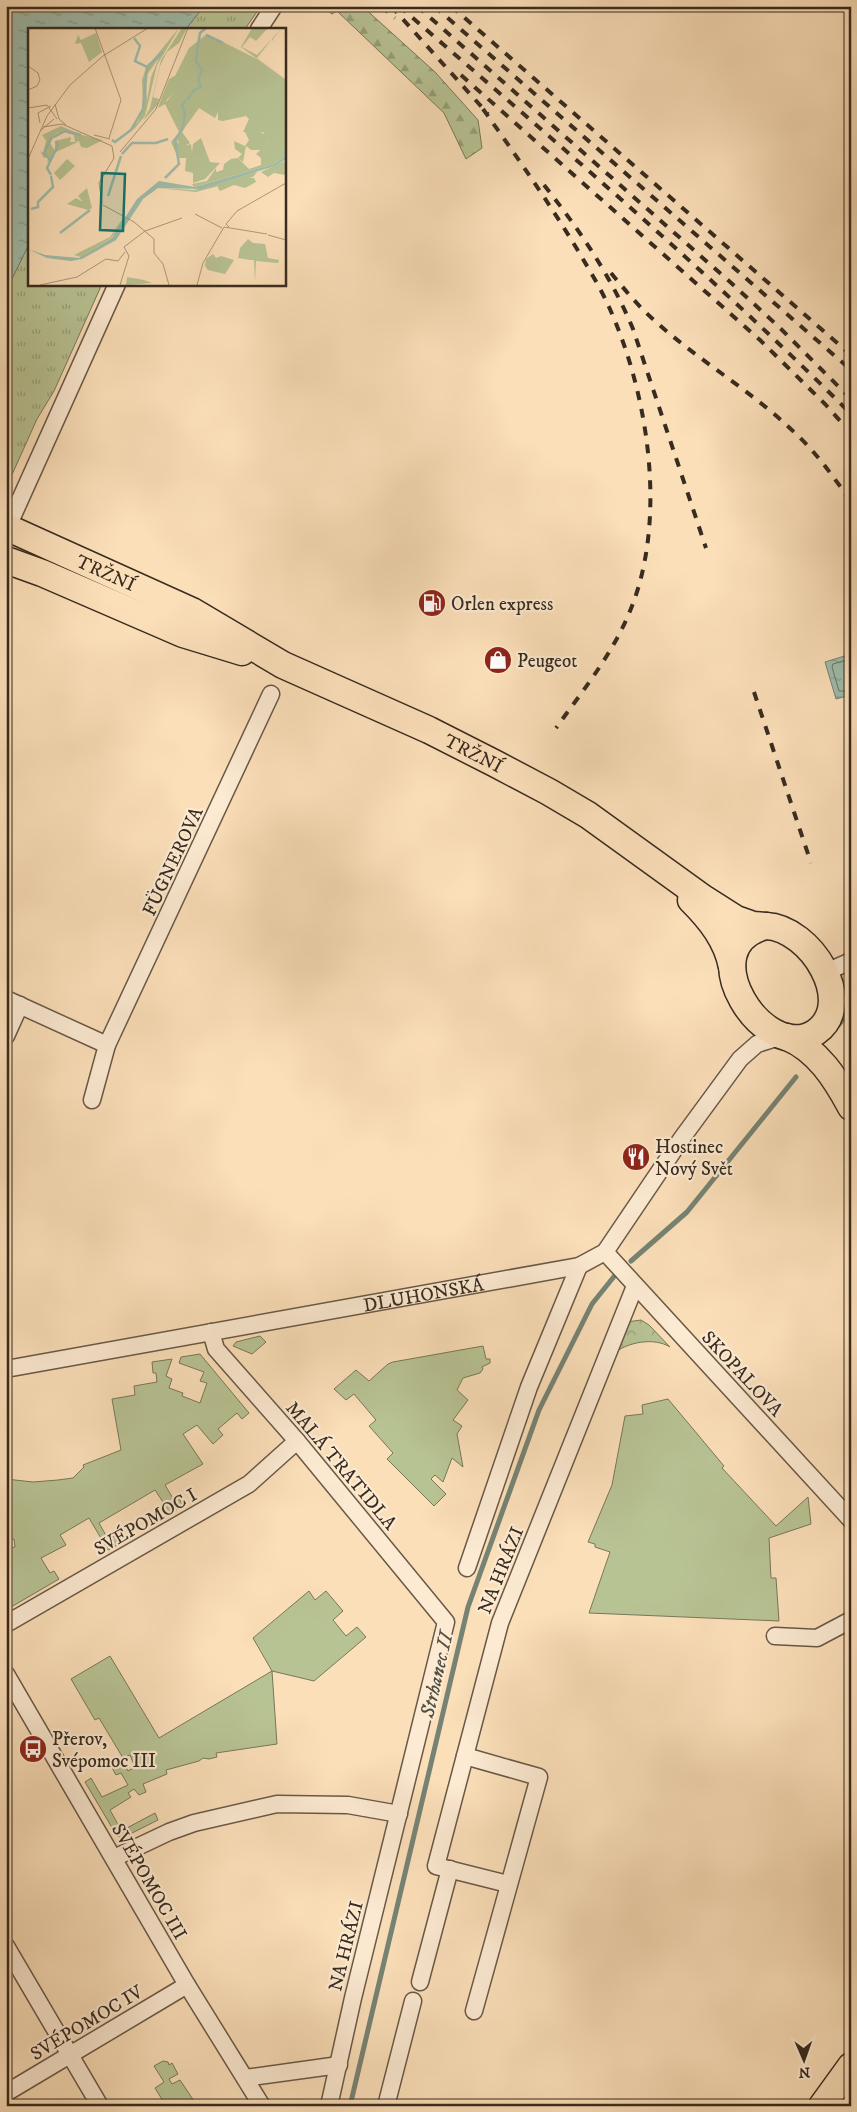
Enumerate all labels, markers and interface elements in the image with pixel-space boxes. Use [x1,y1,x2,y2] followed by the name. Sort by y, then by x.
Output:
[28,28,285,285] inset map
[72,550,141,598] street label: TRŽNÍ
[417,588,447,618] fuel station icon: Orlen express
[451,593,553,616] place label: Orlen express
[483,645,513,675] shop icon: Peugeot
[517,650,577,673] place label: Peugeot
[440,730,508,779] street label: TRŽNÍ
[137,802,209,920] street label: FÜGNEROVA
[655,1136,733,1181] place label: Hostinec Nový Svět
[621,1142,651,1172] restaurant icon: Hostinec Nový Svět
[361,1271,487,1318] street label: DLUHONSKÁ
[696,1326,788,1422] street label: SKOPALOVA
[280,1396,403,1536] street label: MALÁ TRATIDLA
[90,1483,201,1561] street label: SVÉPOMOC I
[472,1523,529,1618] street label: NA HRÁZI
[415,1627,460,1721] water label: Strhanec II
[52,1728,156,1773] place label: Přerov, Svépomoc III
[18,1734,48,1764] bus stop icon: Přerov, Svépomoc III
[106,1819,192,1944] street label: SVÉPOMOC III
[322,1898,369,1994] street label: NA HRÁZI
[26,1979,148,2066] street label: SVÉPOMOC IV
[780,2034,830,2084] north arrow
[798,2063,810,2081] text: N

